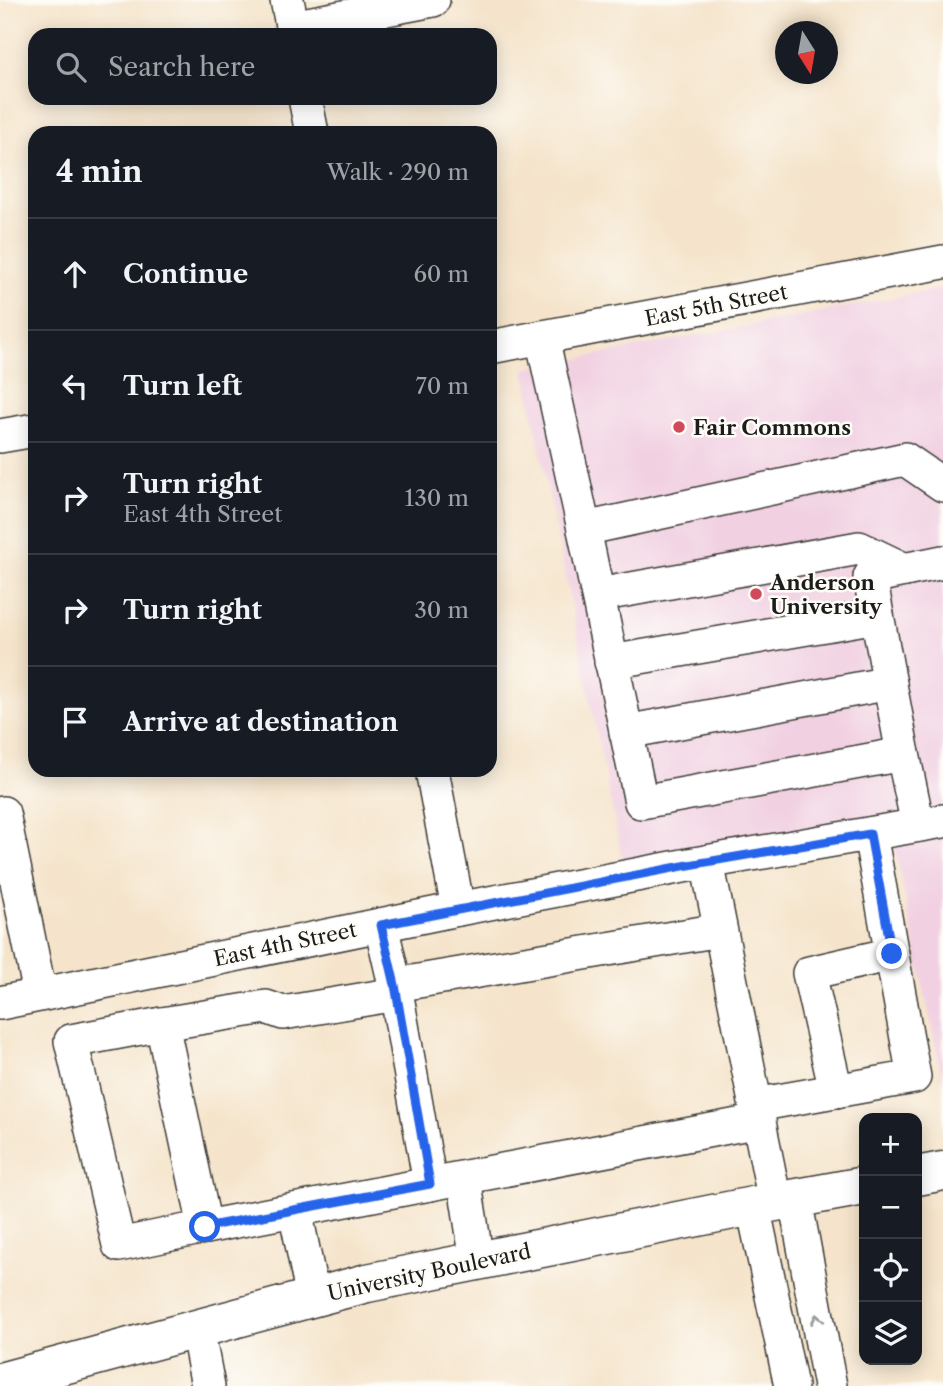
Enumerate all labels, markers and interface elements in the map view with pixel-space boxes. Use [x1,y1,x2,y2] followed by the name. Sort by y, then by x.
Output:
[775,21,838,84] north arrow
[28,28,497,105] search box
[52,48,90,86] icon: search
[108,51,255,83] text: Search here
[56,153,142,190] text: 4 min
[327,158,469,186] text: Walk · 290 m
[56,255,94,293] icon: ahead
[123,258,248,290] text: Continue
[413,260,469,288] text: 60 m
[643,279,790,331] street label: East 5th Street
[56,367,94,405] icon: left
[123,370,242,402] text: Turn left
[416,372,469,400] text: 70 m
[693,415,851,440] place label: Fair Commons
[671,419,687,435] marker: Fair Commons
[123,468,262,500] text: Turn right
[56,479,94,517] icon: right
[405,484,469,512] text: 130 m
[123,500,282,528] text: East 4th Street
[769,570,883,619] place label: Anderson University
[748,586,764,602] marker: Anderson University
[56,591,94,629] icon: right
[123,594,262,626] text: Turn right
[414,596,469,624] text: 30 m
[56,703,94,741] icon: arrive
[123,706,398,738] text: Arrive at destination
[211,917,359,971] street label: East 4th Street
[876,938,907,969] route end
[859,1113,922,1365] map controls
[859,1113,922,1176] button: +
[859,1176,922,1239] button: −
[189,1211,220,1242] route start
[325,1238,533,1306] street label: University Boulevard
[859,1239,922,1302] button: locate
[859,1302,922,1365] button: layers
[810,1313,825,1325] one-way arrow

